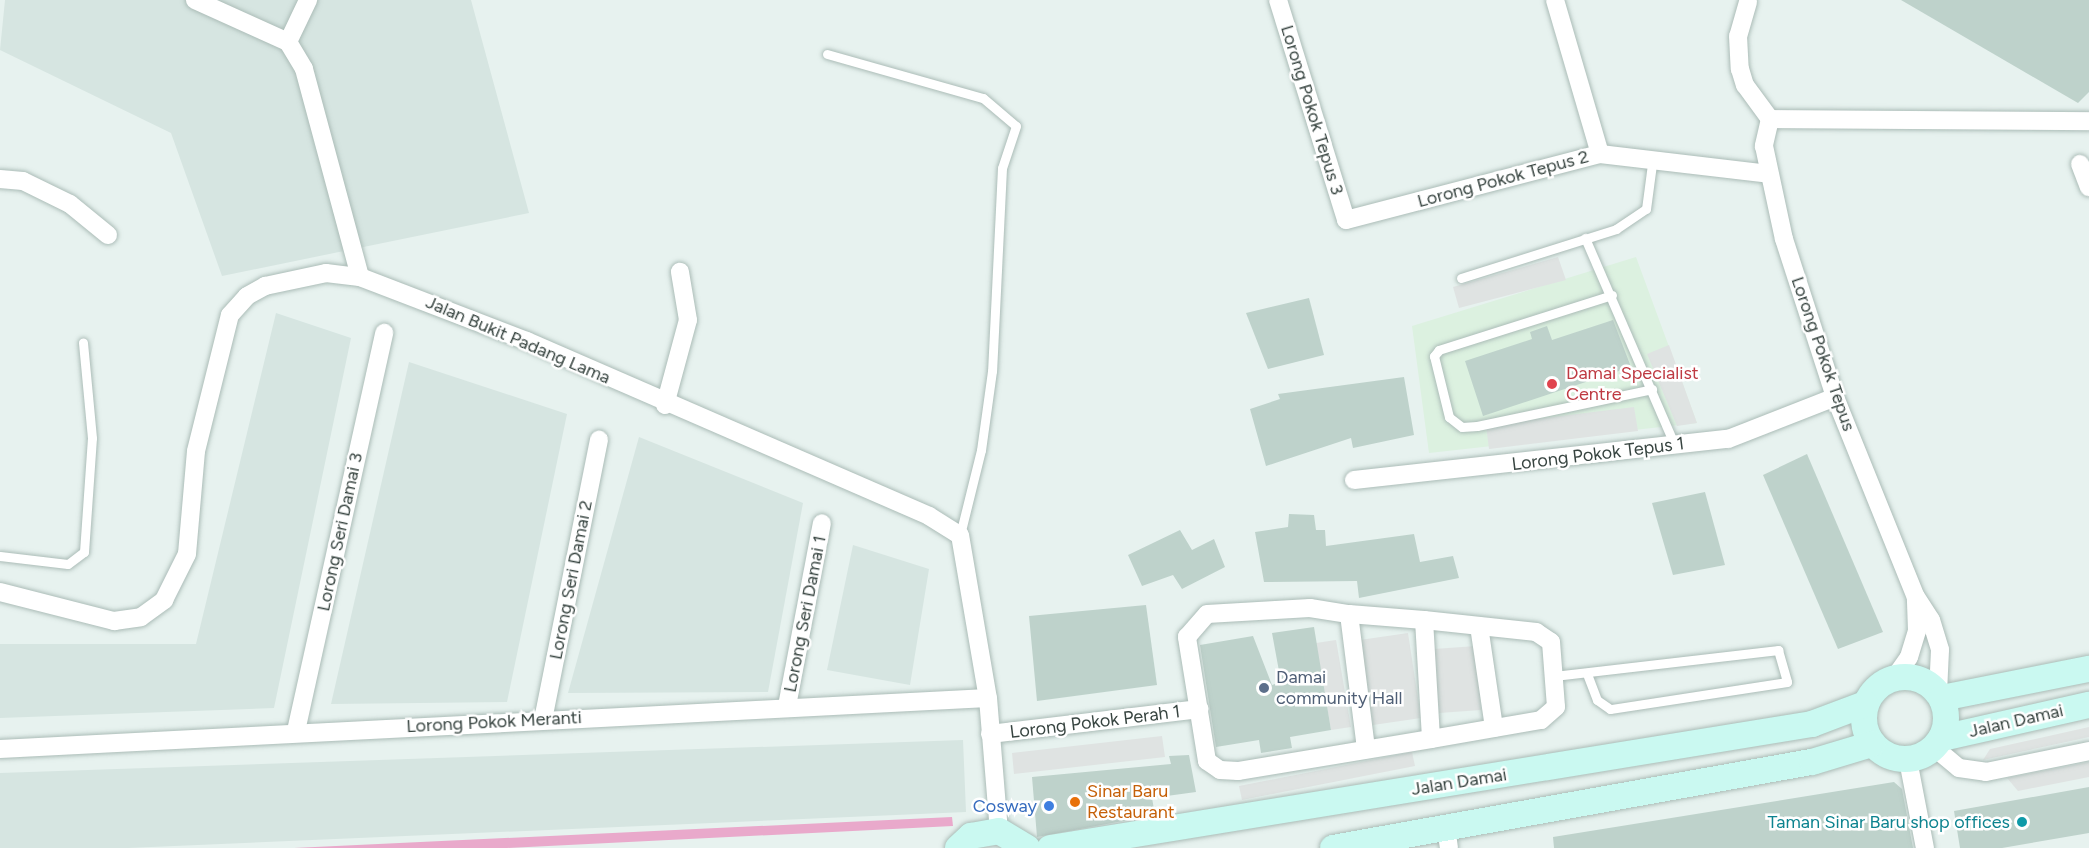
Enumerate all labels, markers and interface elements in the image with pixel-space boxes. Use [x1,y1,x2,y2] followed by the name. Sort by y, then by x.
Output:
[1276,23,1348,197] street label: Lorong Pokok Tepus 3
[1415,146,1591,212] street label: Lorong Pokok Tepus 2
[1786,274,1860,434] street label: Lorong Pokok Tepus
[422,291,614,389] street label: Jalan Bukit Padang Lama
[1566,363,1699,406] place label: Damai Specialist Centre
[1543,375,1561,393] marker: Damai Specialist Centre
[1510,433,1686,475] street label: Lorong Pokok Tepus 1
[313,451,367,613] street label: Lorong Seri Damai 3
[545,499,597,661] street label: Lorong Seri Damai 2
[779,534,831,694] street label: Lorong Seri Damai 1
[1276,667,1402,710] place label: Damai community Hall
[1257,681,1271,695] marker: Damai community Hall
[1967,700,2065,742] street label: Jalan Damai
[1009,701,1181,743] street label: Lorong Pokok Perah 1
[406,707,582,737] street label: Lorong Pokok Meranti
[1410,764,1508,800] street label: Jalan Damai
[1087,781,1175,824] place label: Sinar Baru Restaurant
[973,795,1037,817] place label: Cosway
[1068,795,1082,809] marker: Sinar Baru Restaurant
[1042,799,1056,813] marker: Cosway
[1767,811,2010,833] place label: Taman Sinar Baru shop offices
[2015,815,2029,829] marker: Taman Sinar Baru shop offices

